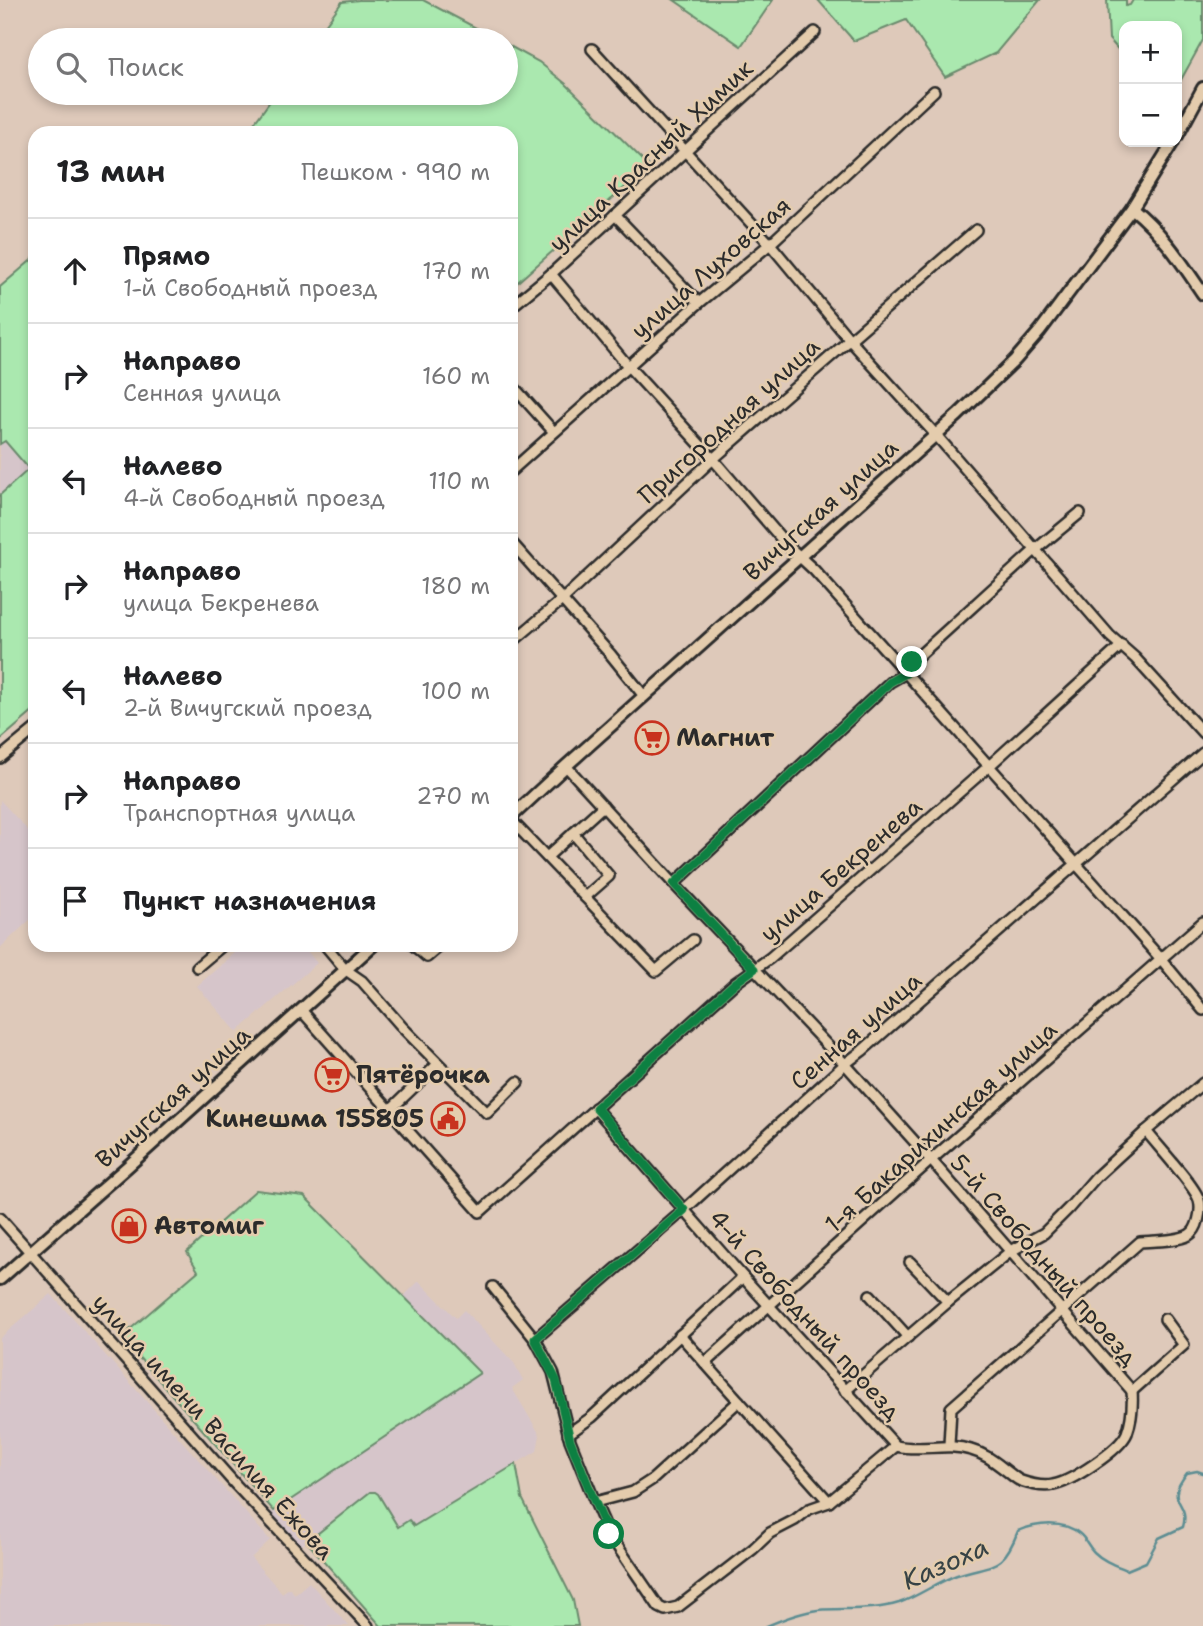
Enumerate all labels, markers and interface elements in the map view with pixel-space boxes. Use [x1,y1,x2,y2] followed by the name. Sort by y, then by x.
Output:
[1119,21,1182,147] map controls
[1119,21,1182,84] button: +
[28,28,518,105] search box
[52,48,90,86] icon: search
[108,49,184,84] text: Поиск
[542,53,760,259] street label: улица Красный Химик
[1119,84,1182,147] button: −
[56,151,165,192] text: 13 мин
[301,157,490,187] text: Пешком · 990 m
[624,190,798,346] street label: улица Луховская
[123,238,211,273] text: Прямо
[56,252,94,290] icon: ahead
[422,256,490,286] text: 170 m
[123,273,377,303] text: 1-й Свободный проезд
[631,331,827,511] street label: Пригородная улица
[123,343,241,378] text: Направо
[56,357,94,395] icon: right
[422,361,490,391] text: 160 m
[123,378,281,408] text: Сенная улица
[737,432,905,588] street label: Вичугская улица
[123,448,223,483] text: Налево
[56,462,94,500] icon: left
[428,466,490,496] text: 110 m
[123,483,385,513] text: 4-й Свободный проезд
[123,553,241,588] text: Направо
[56,567,94,605] icon: right
[421,571,490,601] text: 180 m
[123,588,319,618] text: улица Бекренева
[896,646,927,677] route end
[123,658,223,693] text: Налево
[56,672,94,710] icon: left
[421,676,490,706] text: 100 m
[123,693,372,723] text: 2-й Вичугский проезд
[633,719,671,757] supermarket icon: Магнит
[676,722,775,754] place label: Магнит
[123,763,241,798] text: Направо
[56,777,94,815] icon: right
[416,781,490,811] text: 270 m
[753,791,929,949] street label: улица Бекренева
[123,798,355,828] text: Транспортная улица
[56,882,94,920] icon: arrive
[123,883,376,918] text: Пункт назначения
[783,965,929,1097] street label: Сенная улица
[818,1014,1064,1240] street label: 1-я Бакарихинская улица
[89,1019,257,1175] street label: Вичугская улица
[313,1056,351,1094] supermarket icon: Пятёрочка
[356,1059,490,1091] place label: Пятёрочка
[429,1100,467,1138] public building icon: Кинешма 155805
[206,1103,424,1135] place label: Кинешма 155805
[943,1147,1145,1373] street label: 5-й Свободный проезд
[702,1203,908,1427] street label: 4-й Свободный проезд
[110,1207,148,1245] shop icon: Автомиг
[154,1210,265,1242] place label: Автомиг
[85,1287,341,1567] street label: улица имени Василия Ежова
[593,1518,624,1549] route start
[896,1529,994,1597] water label: Казоха

